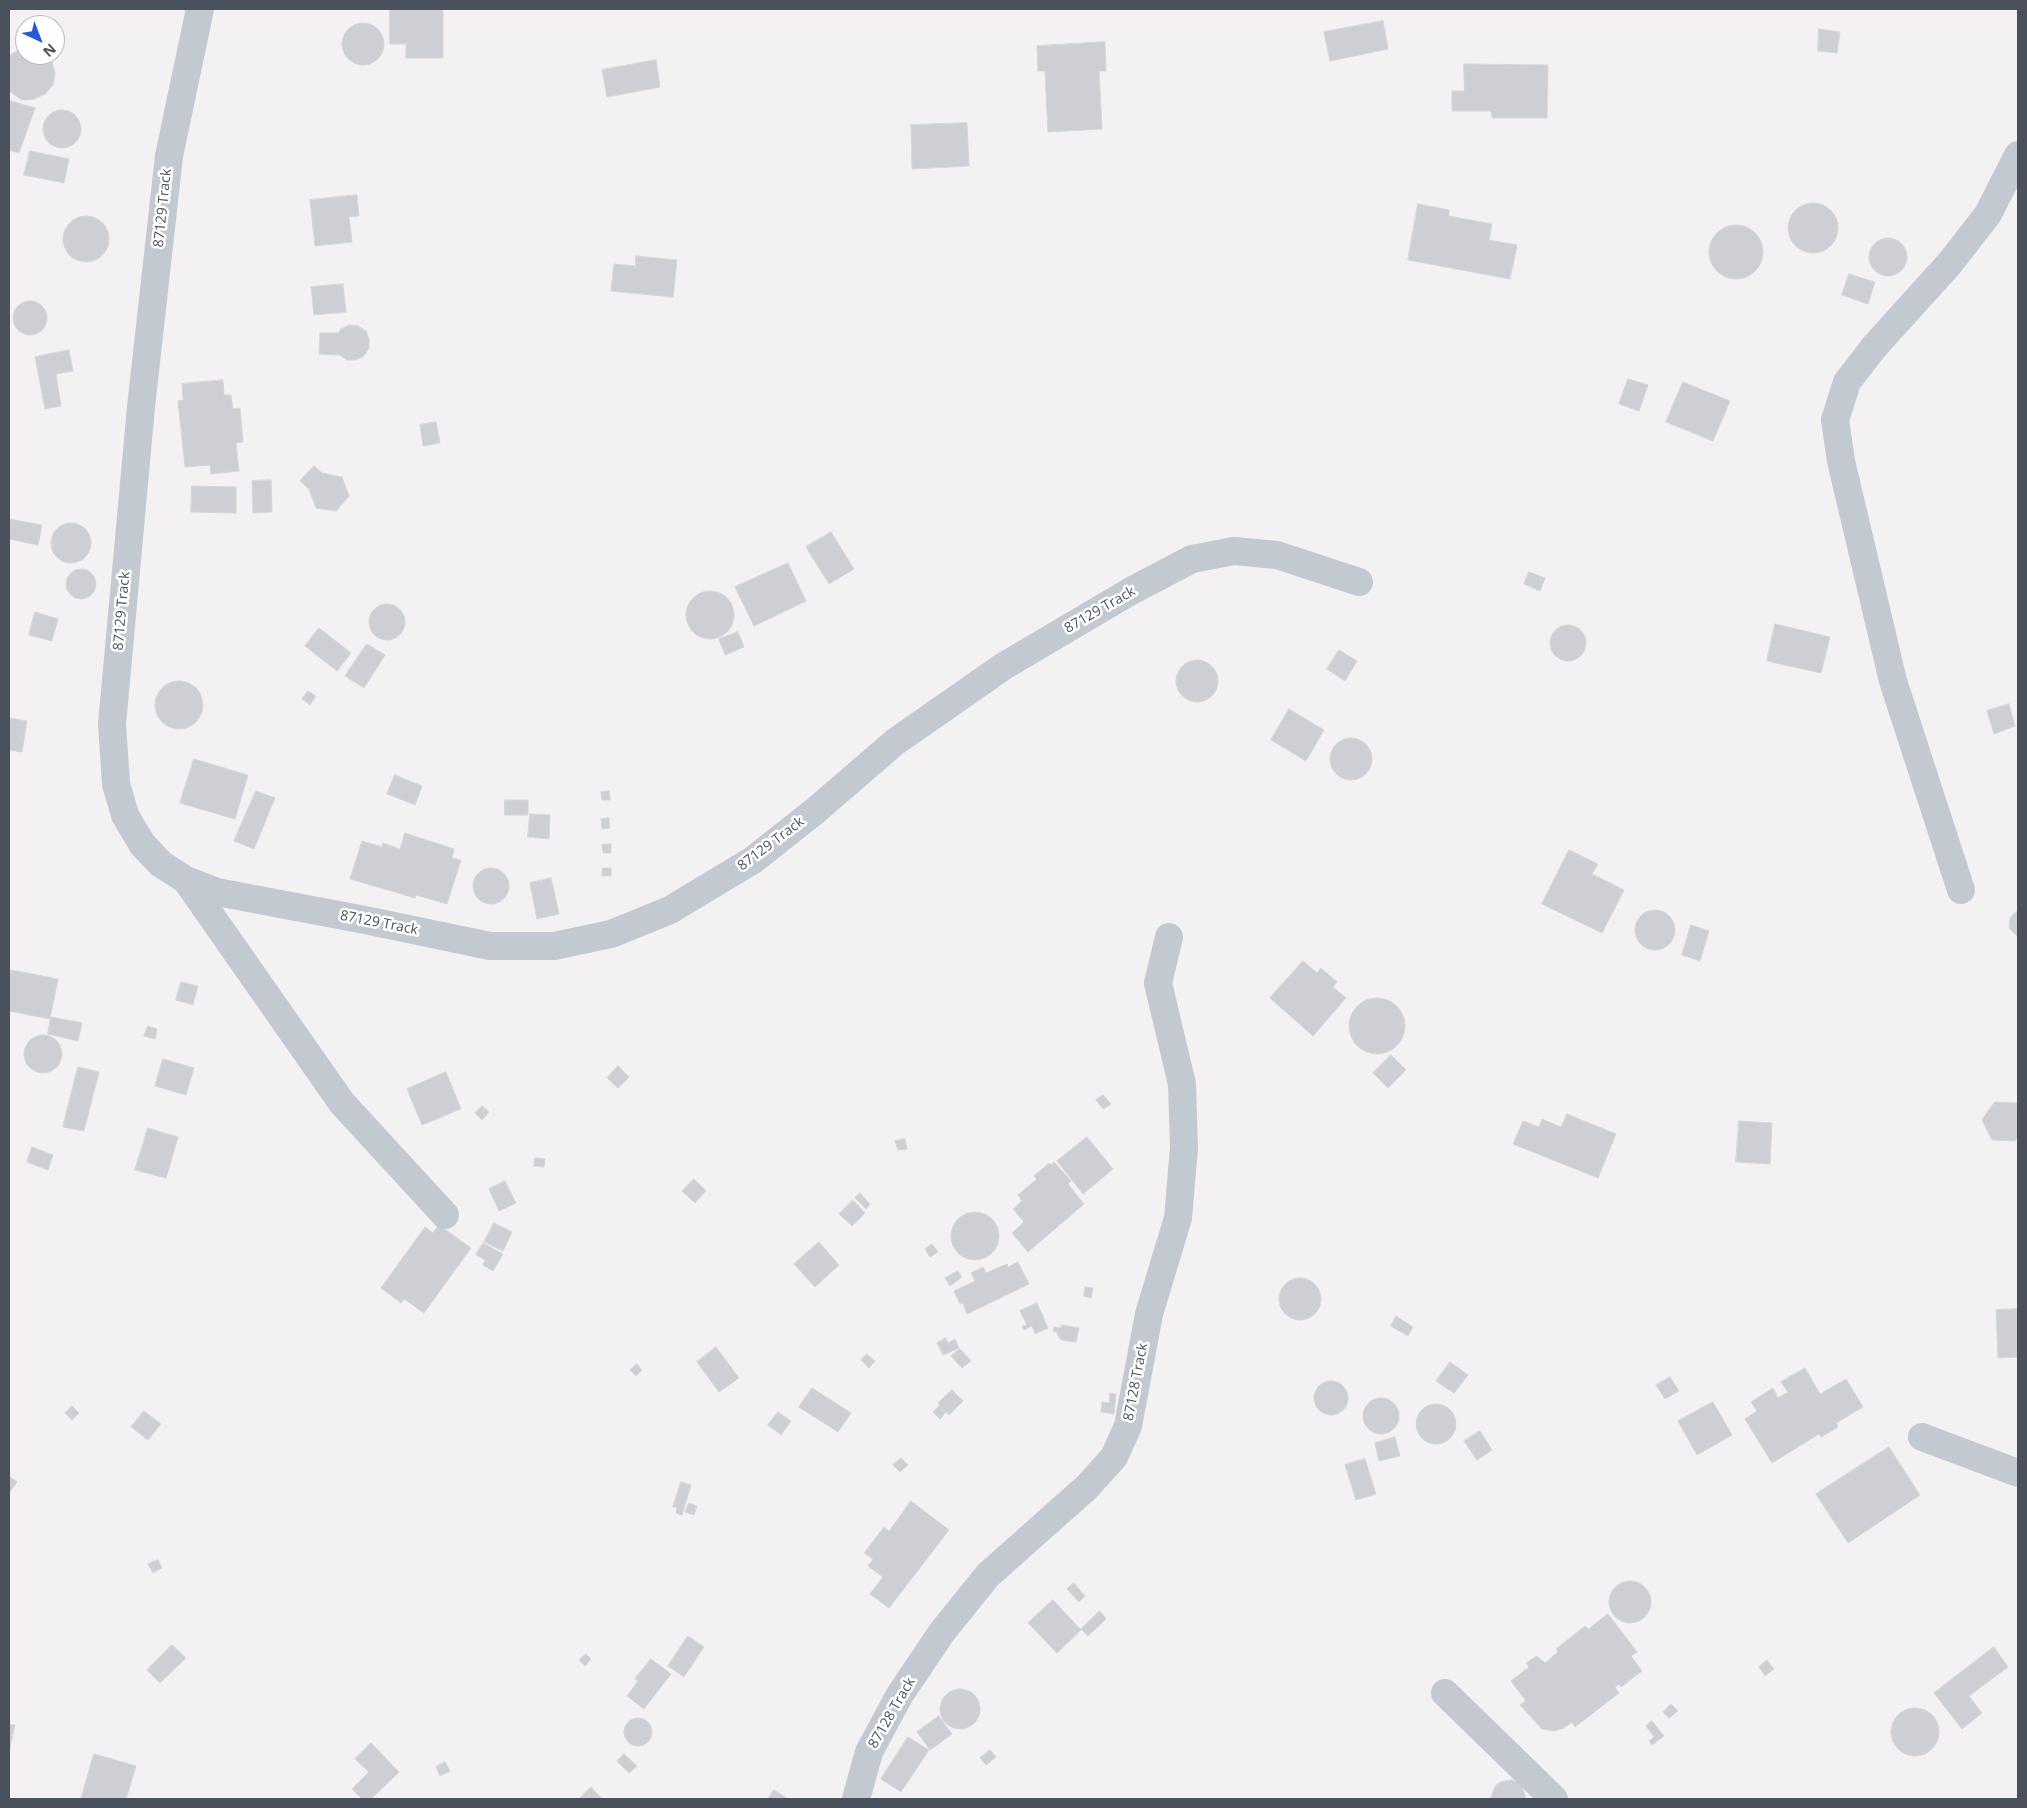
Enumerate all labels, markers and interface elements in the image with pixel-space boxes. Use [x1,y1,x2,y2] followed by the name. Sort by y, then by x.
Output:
[15,15,65,65] north arrow
[39,40,61,61] text: N
[151,168,175,248] street label: 87129 Track
[110,571,134,651] street label: 87129 Track
[1062,583,1138,637] street label: 87129 Track
[734,814,808,874] street label: 87129 Track
[339,907,419,939] street label: 87129 Track
[1120,1342,1152,1422] street label: 87128 Track
[865,1675,919,1751] street label: 87128 Track

